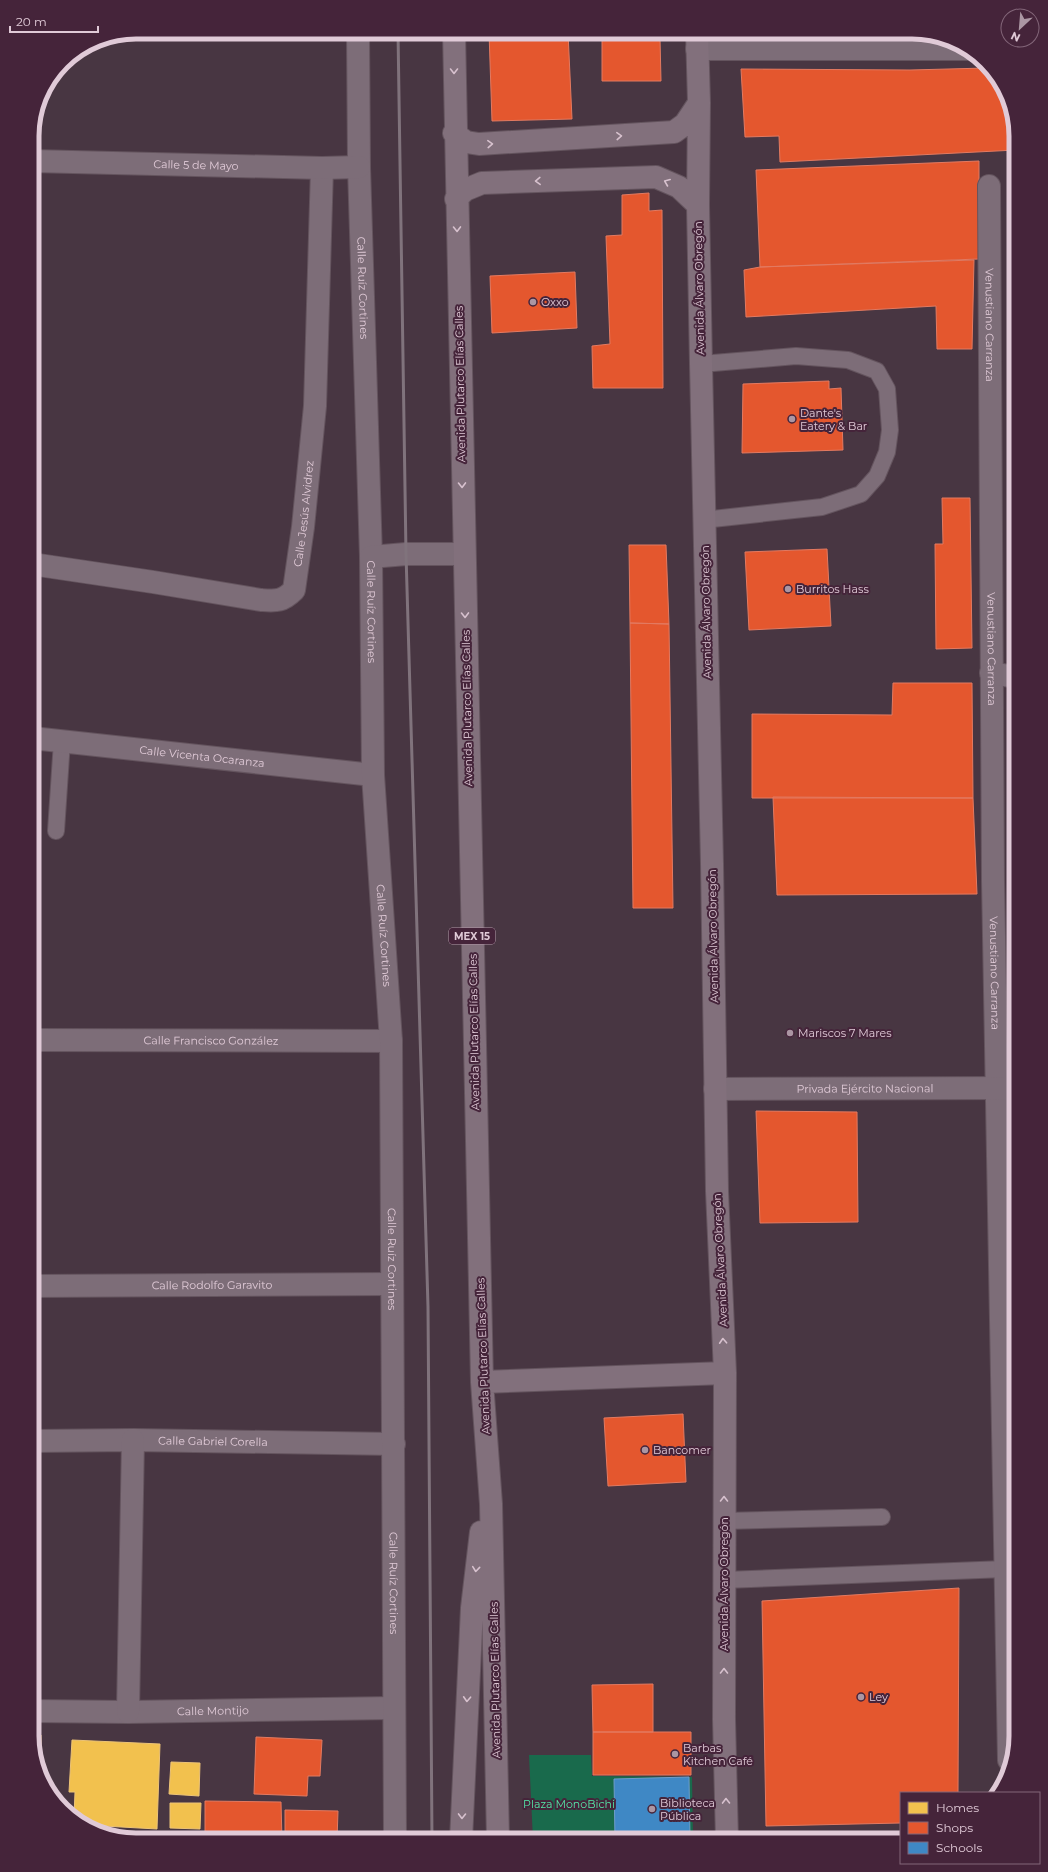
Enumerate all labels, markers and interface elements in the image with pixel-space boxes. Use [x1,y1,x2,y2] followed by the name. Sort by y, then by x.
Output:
[10,8,98,34] scale bar
[1000,8,1040,48] north arrow
[16,14,47,29] text: 20 m
[1009,29,1023,45] text: N
[450,68,458,74] one-way arrow
[616,131,622,140] one-way arrow
[487,139,493,148] one-way arrow
[153,157,239,173] street label: Calle 5 de Mayo
[535,177,541,186] one-way arrow
[664,178,671,186] one-way arrow
[691,221,707,355] street label: Avenida Álvaro Obregón
[452,226,461,232] one-way arrow
[354,236,371,340] street label: Calle Ruíz Cortines
[982,268,997,382] street label: Venustiano Carranza
[541,295,569,309] place label: Oxxo
[528,297,538,307] marker: Oxxo
[452,305,468,462] street label: Avenida Plutarco Elías Calles
[800,406,867,433] place label: Dante's Eatery & Bar
[787,414,797,424] marker: Dante's Eatery & Bar
[290,460,317,568] street label: Calle Jesús Alvidrez
[458,482,466,488] one-way arrow
[698,545,714,679] street label: Avenida Álvaro Obregón
[364,560,379,664] street label: Calle Ruíz Cortines
[796,582,869,596] place label: Burritos Hass
[783,584,793,594] marker: Burritos Hass
[984,592,999,706] street label: Venustiano Carranza
[461,612,469,618] one-way arrow
[459,629,475,786] street label: Avenida Plutarco Elías Calles
[139,743,265,770] street label: Calle Vicenta Ocaranza
[705,869,721,1003] street label: Avenida Álvaro Obregón
[373,884,394,988] street label: Calle Ruíz Cortines
[987,916,1003,1030] street label: Venustiano Carranza
[449,928,495,944] road number: MEX 15
[466,953,482,1110] street label: Avenida Plutarco Elías Calles
[798,1026,892,1040] place label: Mariscos 7 Mares
[785,1028,795,1038] marker: Mariscos 7 Mares
[143,1033,279,1048] street label: Calle Francisco González
[797,1081,933,1096] street label: Privada Ejército Nacional
[710,1193,730,1327] street label: Avenida Álvaro Obregón
[385,1208,399,1311] street label: Calle Ruíz Cortines
[473,1277,493,1434] street label: Avenida Plutarco Elías Calles
[152,1278,272,1292] street label: Calle Rodolfo Garavito
[719,1338,728,1344] one-way arrow
[158,1433,268,1449] street label: Calle Gabriel Corella
[653,1443,711,1457] place label: Bancomer
[640,1445,650,1455] marker: Bancomer
[720,1496,728,1502] one-way arrow
[717,1517,731,1651] street label: Avenida Álvaro Obregón
[386,1532,401,1635] street label: Calle Ruíz Cortines
[472,1566,481,1572] one-way arrow
[487,1601,503,1758] street label: Avenida Plutarco Elías Calles
[720,1668,728,1674] one-way arrow
[869,1690,888,1704] place label: Ley
[856,1692,866,1702] marker: Ley
[463,1696,472,1702] one-way arrow
[177,1703,249,1718] street label: Calle Montijo
[683,1741,753,1768] place label: Barbas Kitchen Café
[670,1749,680,1759] marker: Barbas Kitchen Café
[900,1792,1040,1864] legend
[660,1796,715,1823] place label: Biblioteca Pública
[523,1797,615,1811] park label: Plaza MonoBichi
[722,1798,731,1804] one-way arrow
[936,1800,979,1815] text: Homes
[647,1804,657,1814] marker: Biblioteca Pública
[458,1813,466,1819] one-way arrow
[936,1820,973,1835] text: Shops
[936,1840,982,1855] text: Schools

